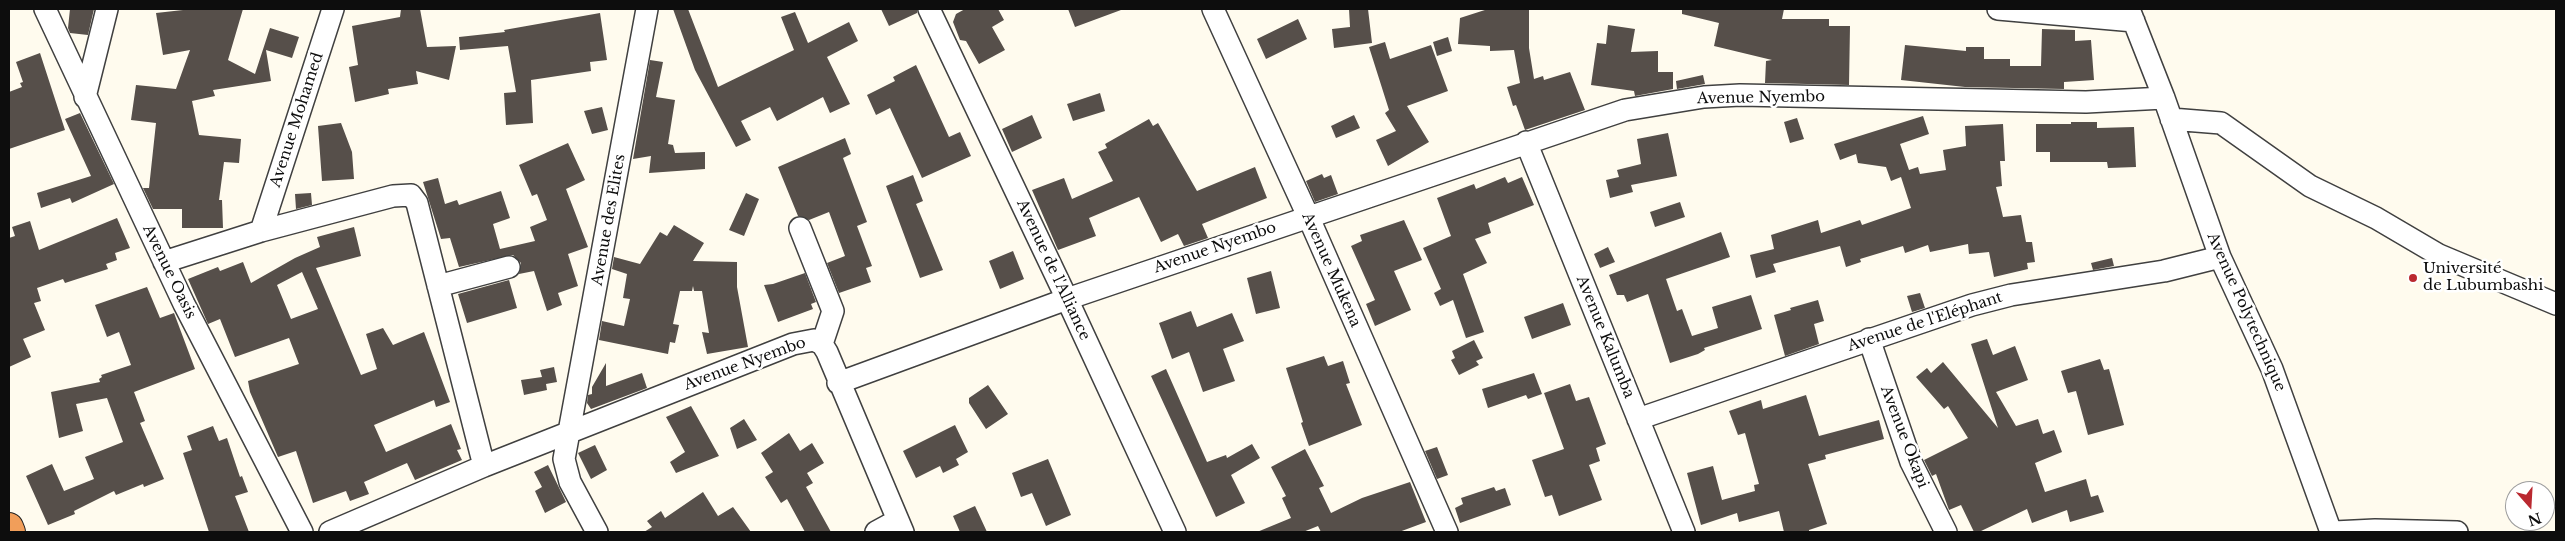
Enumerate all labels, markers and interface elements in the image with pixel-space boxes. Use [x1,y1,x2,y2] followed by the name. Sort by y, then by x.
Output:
[267,50,327,190] street label: Avenue Mohamed
[1697,88,1825,108] street label: Avenue Nyembo
[589,153,629,287] street label: Avenue des Elites
[1012,197,1094,343] street label: Avenue de l'Alliance
[1298,210,1364,330] street label: Avenue Mukena
[1152,219,1278,277] street label: Avenue Nyembo
[138,222,200,322] street label: Avenue Oasis
[2203,230,2289,394] street label: Avenue Polytechnique
[2423,260,2543,295] place label: Université de Lubumbashi
[2407,272,2419,284] marker: Université de Lubumbashi
[1572,273,1638,401] street label: Avenue Kalumba
[1845,288,2005,356] street label: Avenue de l'Eléphant
[682,334,808,394] street label: Avenue Nyembo
[1876,383,1932,491] street label: Avenue Okapi
[2505,481,2555,531] north arrow
[2525,509,2544,530] text: N

